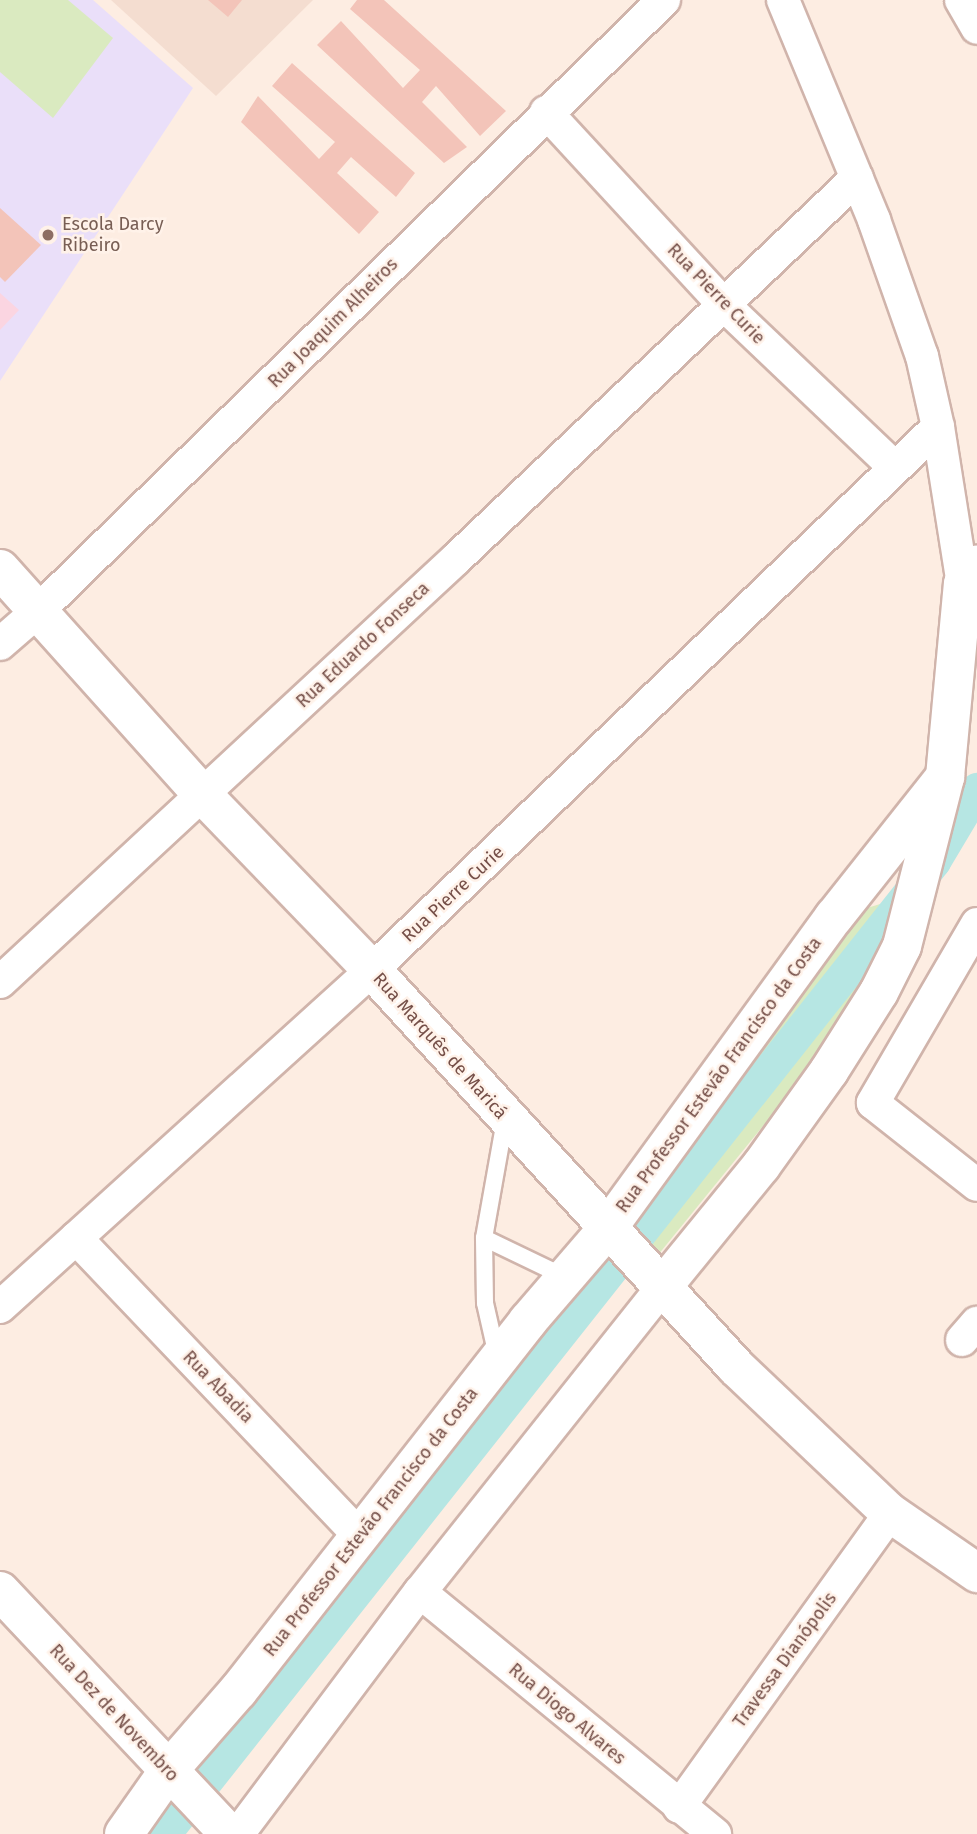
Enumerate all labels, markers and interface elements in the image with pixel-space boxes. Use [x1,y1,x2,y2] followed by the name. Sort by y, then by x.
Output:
[62,214,164,256] place label: Escola Darcy Ribeiro
[40,227,56,243] marker: Escola Darcy Ribeiro
[663,239,769,349] street label: Rua Pierre Curie
[264,254,402,392] street label: Rua Joaquim Alheiros
[292,578,434,712] street label: Rua Eduardo Fonseca
[398,841,508,947] street label: Rua Pierre Curie
[612,933,826,1217] street label: Rua Professor Estevão Francisco da Costa
[368,968,512,1124] street label: Rua Marquês de Maricá
[178,1346,258,1428] street label: Rua Abadia
[259,1383,483,1661] street label: Rua Professor Estevão Francisco da Costa
[729,1588,841,1732] street label: Travessa Dianópolis
[45,1640,183,1786] street label: Rua Dez de Novembro
[504,1659,630,1769] street label: Rua Diogo Alvares

